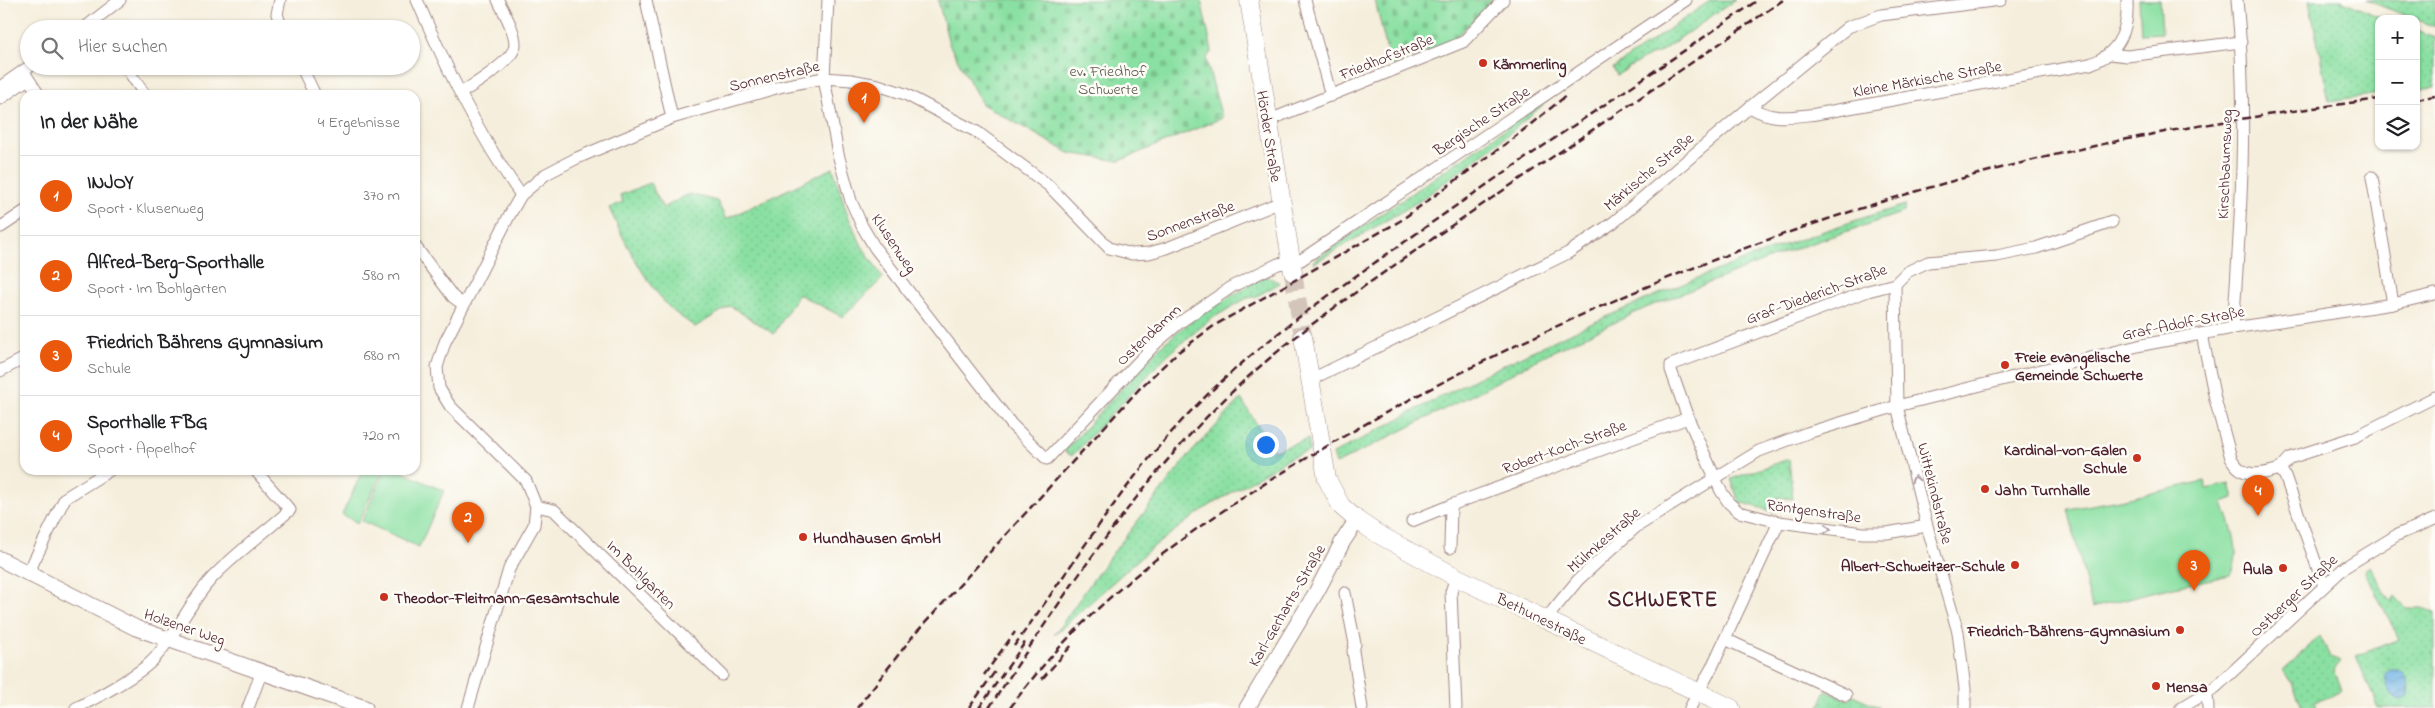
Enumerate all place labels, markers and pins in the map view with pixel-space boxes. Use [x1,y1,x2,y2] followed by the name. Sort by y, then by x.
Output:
[1493,53,1566,78] place label: Kämmerling
[1477,57,1489,69] marker: Kämmerling
[848,82,880,123] pin: 1
[2014,346,2144,388] place label: Freie evangelische Gemeinde Schwerte
[1999,359,2011,371] marker: Freie evangelische Gemeinde Schwerte
[2004,439,2128,481] place label: Kardinal-von-Galen Schule
[2131,452,2143,464] marker: Kardinal-von-Galen Schule
[2242,475,2274,516] pin: 4
[1995,479,2091,503] place label: Jahn Turnhalle
[1979,483,1991,495] marker: Jahn Turnhalle
[452,502,484,543] pin: 2
[813,527,941,551] place label: Hundhausen GmbH
[797,531,809,543] marker: Hundhausen GmbH
[2178,550,2210,591] pin: 3
[1841,555,2006,579] place label: Albert-Schweitzer-Schule
[2243,558,2273,582] place label: Aula
[2009,559,2021,571] marker: Albert-Schweitzer-Schule
[2277,562,2289,574] marker: Aula
[394,587,620,611] place label: Theodor-Fleitmann-Gesamtschule
[378,591,390,603] marker: Theodor-Fleitmann-Gesamtschule
[1966,620,2171,645] place label: Friedrich-Bährens-Gymnasium
[2174,624,2186,636] marker: Friedrich-Bährens-Gymnasium
[2166,676,2208,700] place label: Mensa
[2150,680,2162,692] marker: Mensa

